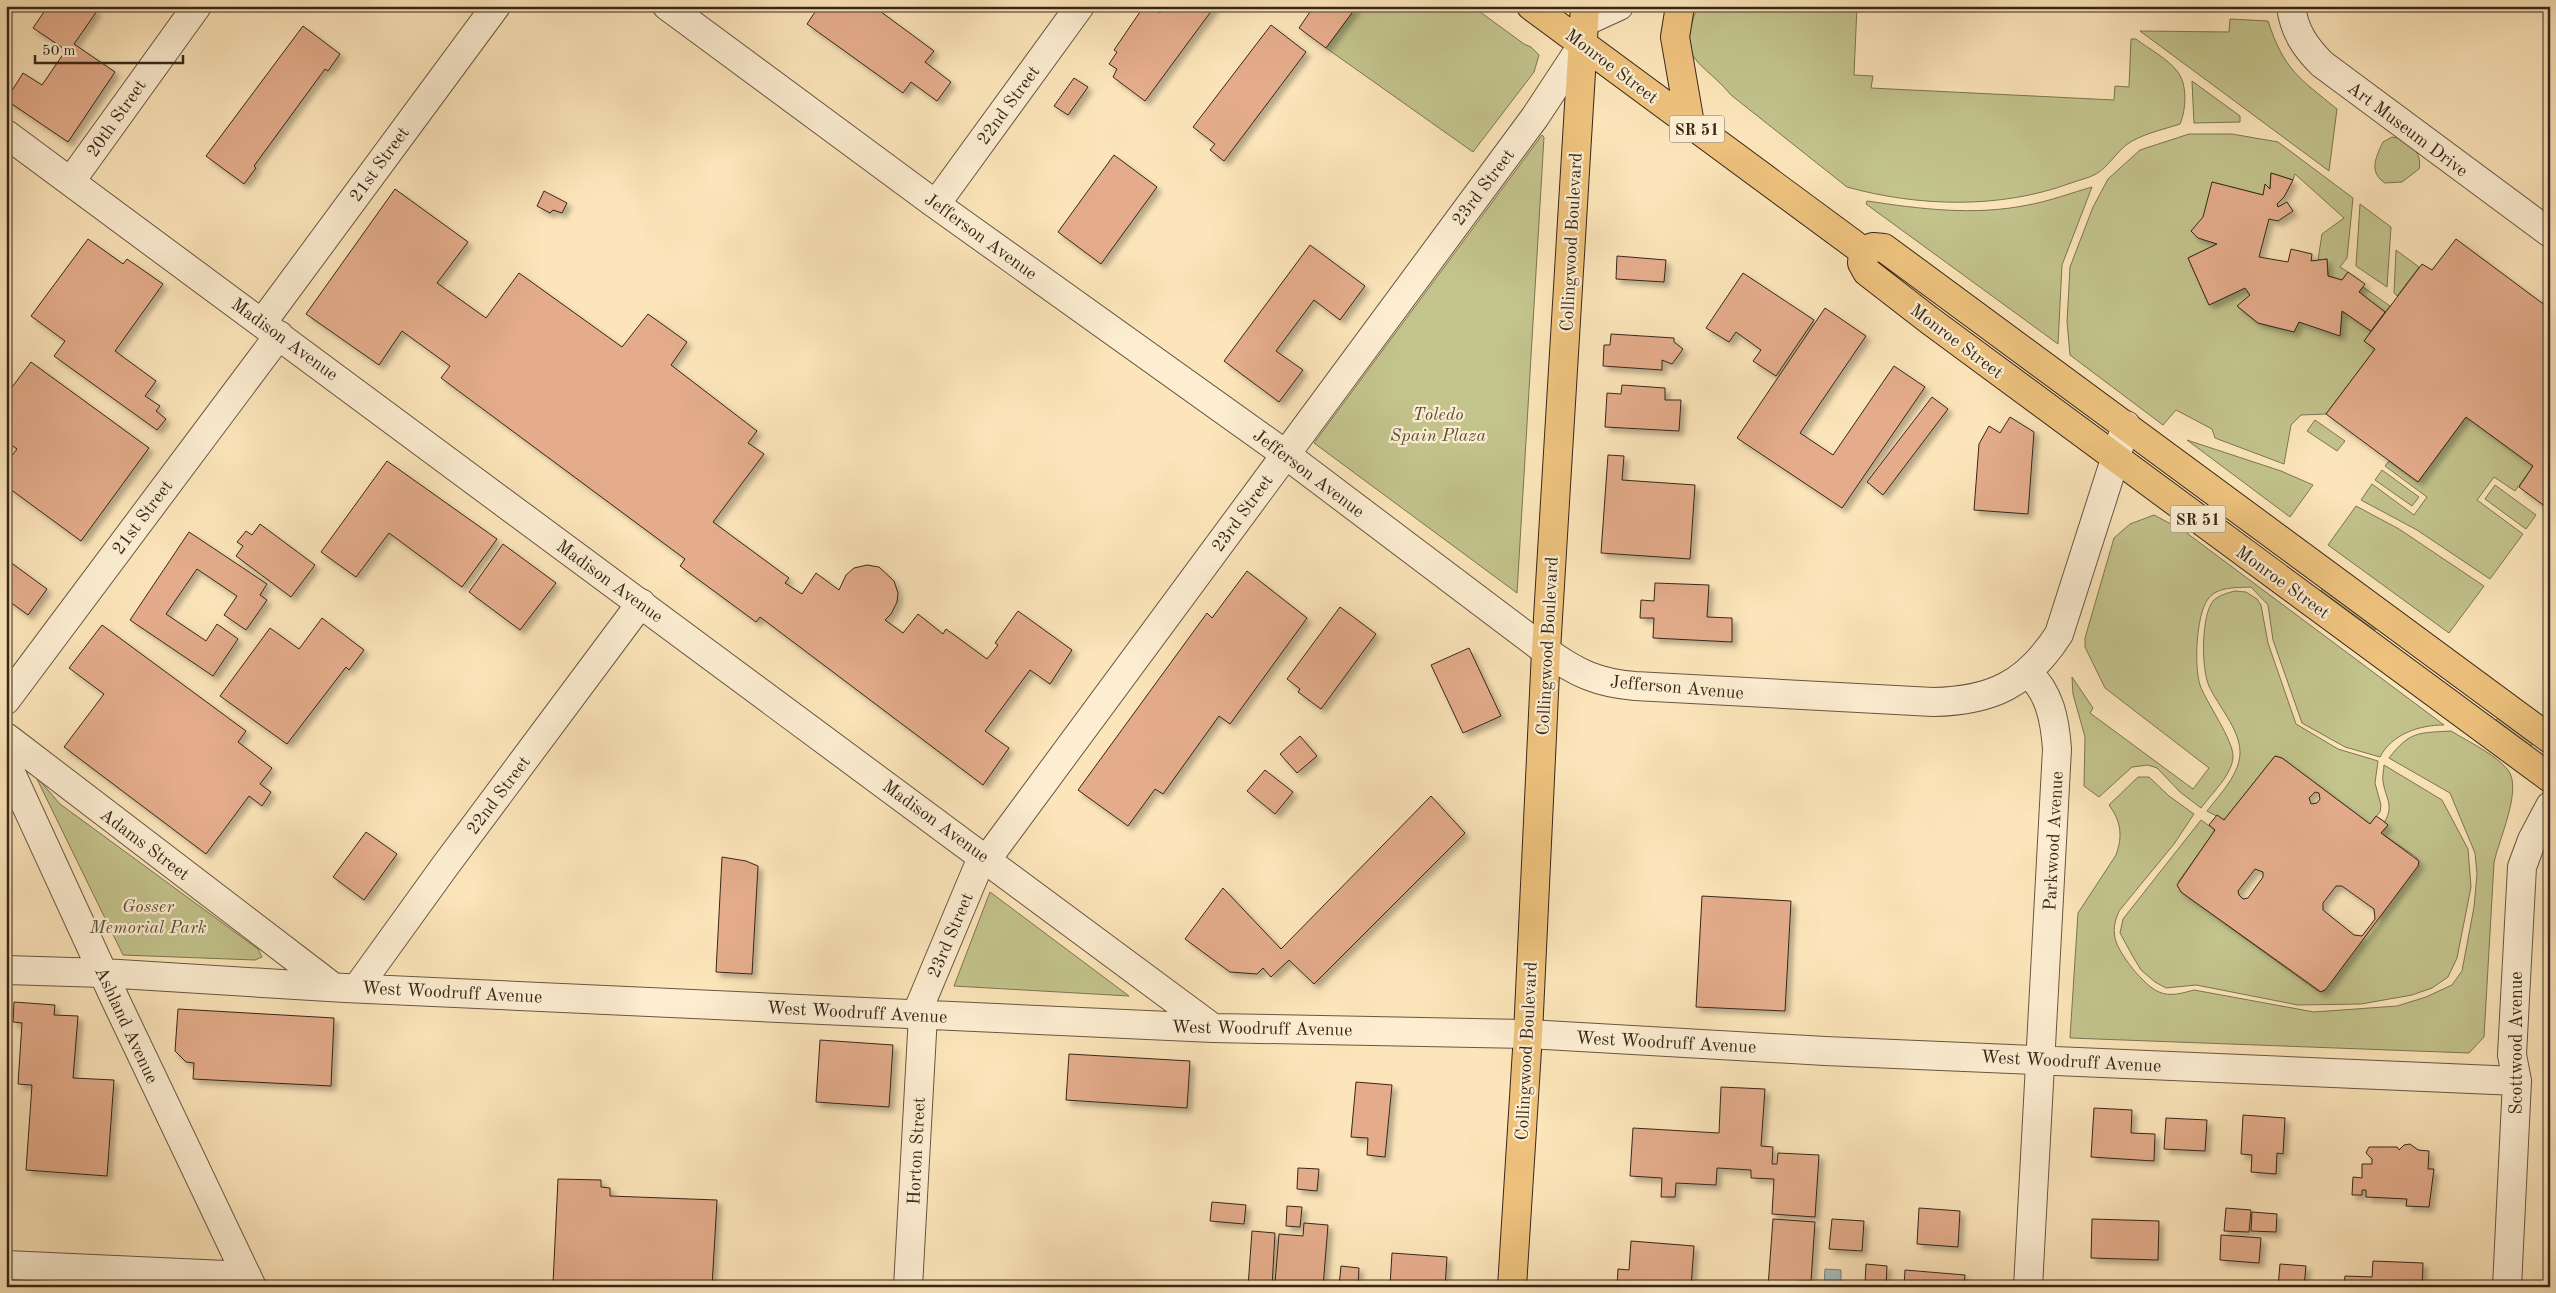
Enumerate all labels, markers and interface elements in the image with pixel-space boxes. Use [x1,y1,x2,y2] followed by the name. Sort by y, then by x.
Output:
[1562,26,1661,107] street label: Monroe Street
[35,32,182,64] scale bar
[42,44,76,59] text: 50 m
[974,63,1043,148] street label: 22nd Street
[84,77,150,160] street label: 20th Street
[2344,79,2471,181] street label: Art Museum Drive
[1670,116,1724,142] road number: SR 51
[347,124,413,205] street label: 21st Street
[1449,146,1518,229] street label: 23rd Street
[1558,152,1586,332] street label: Collingwood Boulevard
[921,190,1040,284] street label: Jefferson Avenue
[228,295,341,384] street label: Madison Avenue
[1907,301,2006,382] street label: Monroe Street
[1390,406,1486,445] park label: Toledo Spain Plaza
[1249,426,1367,521] street label: Jefferson Avenue
[1209,472,1277,555] street label: 23rd Street
[109,477,176,558] street label: 21st Street
[2170,506,2226,532] road number: SR 51
[553,537,666,626] street label: Madison Avenue
[2232,543,2333,623] street label: Monroe Street
[1534,556,1562,736] street label: Collingwood Boulevard
[1609,673,1745,703] street label: Jefferson Avenue
[464,753,534,838] street label: 22nd Street
[2041,771,2067,911] street label: Parkwood Avenue
[879,777,992,866] street label: Madison Avenue
[96,805,192,884] street label: Adams Street
[925,890,977,981] street label: 23rd Street
[88,898,207,937] park label: Gosser Memorial Park
[1513,961,1541,1141] street label: Collingwood Boulevard
[91,964,161,1087] street label: Ashland Avenue
[2508,971,2526,1115] street label: Scottwood Avenue
[361,979,543,1007] street label: West Woodruff Avenue
[766,999,948,1027] street label: West Woodruff Avenue
[1171,1018,1353,1040] street label: West Woodruff Avenue
[1575,1029,1757,1057] street label: West Woodruff Avenue
[1980,1048,2162,1076] street label: West Woodruff Avenue
[905,1097,929,1206] street label: Horton Street

